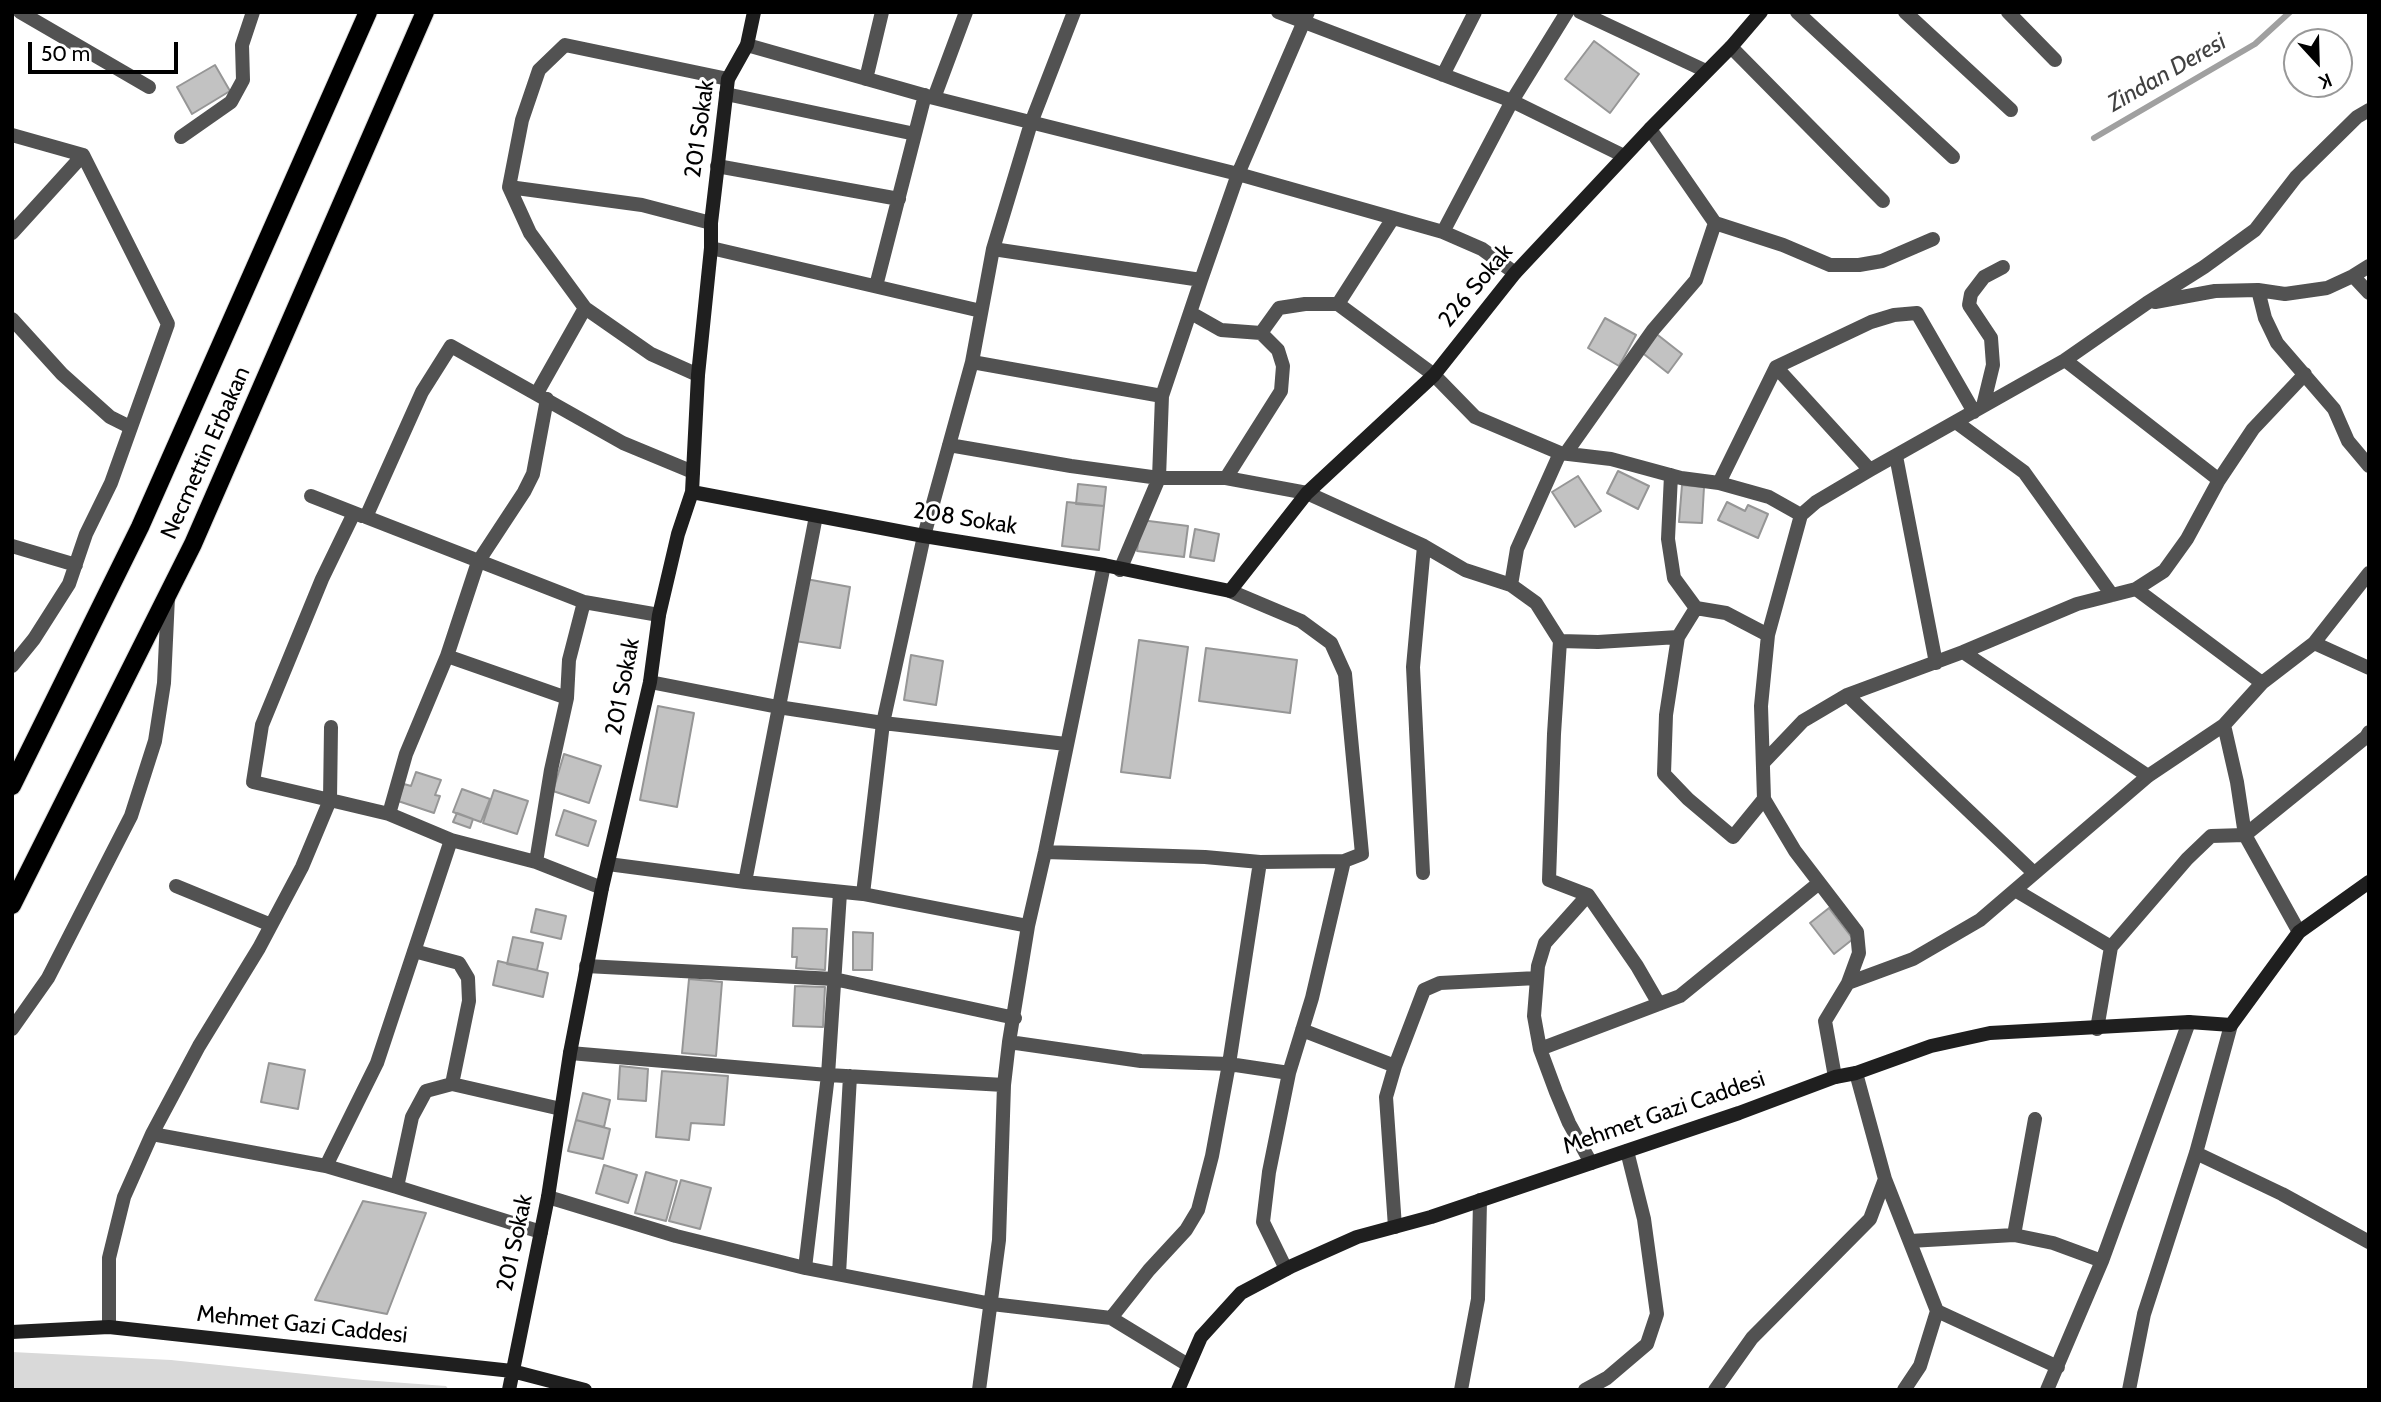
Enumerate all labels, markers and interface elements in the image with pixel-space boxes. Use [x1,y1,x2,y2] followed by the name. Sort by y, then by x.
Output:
[32,28,182,72] scale bar
[2103,28,2231,118] water label: Zindan Deresi
[2283,28,2353,98] north arrow
[41,41,90,66] text: 50 m
[2315,68,2335,94] text: K
[679,78,721,180] street label: 201 Sokak
[1433,239,1519,333] street label: 226 Sokak
[156,362,256,544] street label: Necmettin Erbakan
[911,497,1019,541] street label: 208 Sokak
[600,636,646,738] street label: 201 Sokak
[1559,1065,1769,1161] street label: Mehmet Gazi Caddesi
[491,1192,539,1294] street label: 201 Sokak
[195,1300,409,1350] street label: Mehmet Gazi Caddesi

